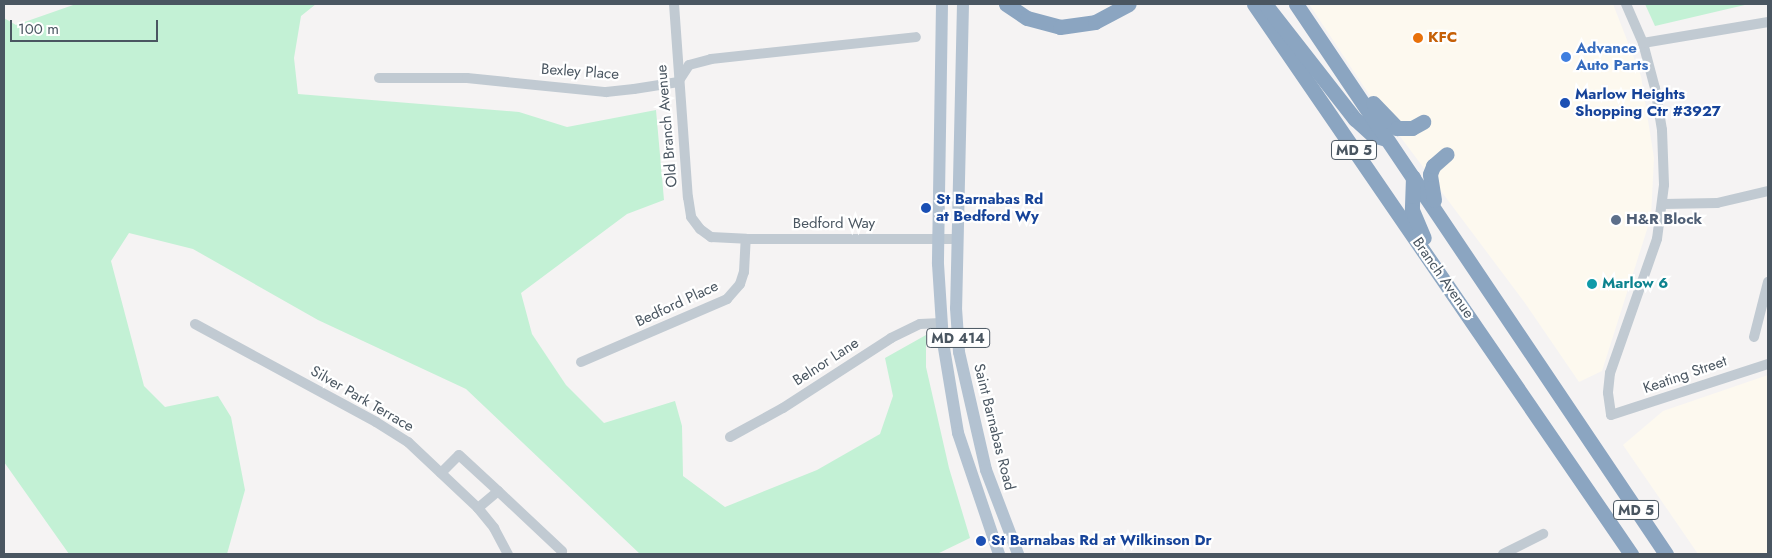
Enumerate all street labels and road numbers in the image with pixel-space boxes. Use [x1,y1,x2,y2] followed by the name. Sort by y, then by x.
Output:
[540,60,620,84] street label: Bexley Place
[653,64,681,188] street label: Old Branch Avenue
[1330,138,1378,162] road number: MD 5
[793,215,875,233] street label: Bedford Way
[1408,234,1478,322] street label: Branch Avenue
[633,277,721,331] street label: Bedford Place
[926,326,990,349] road number: MD 414
[790,334,862,390] street label: Belnor Lane
[1641,352,1729,398] street label: Keating Street
[307,362,417,436] street label: Silver Park Terrace
[970,362,1018,492] street label: Saint Barnabas Road
[1612,498,1660,522] road number: MD 5

